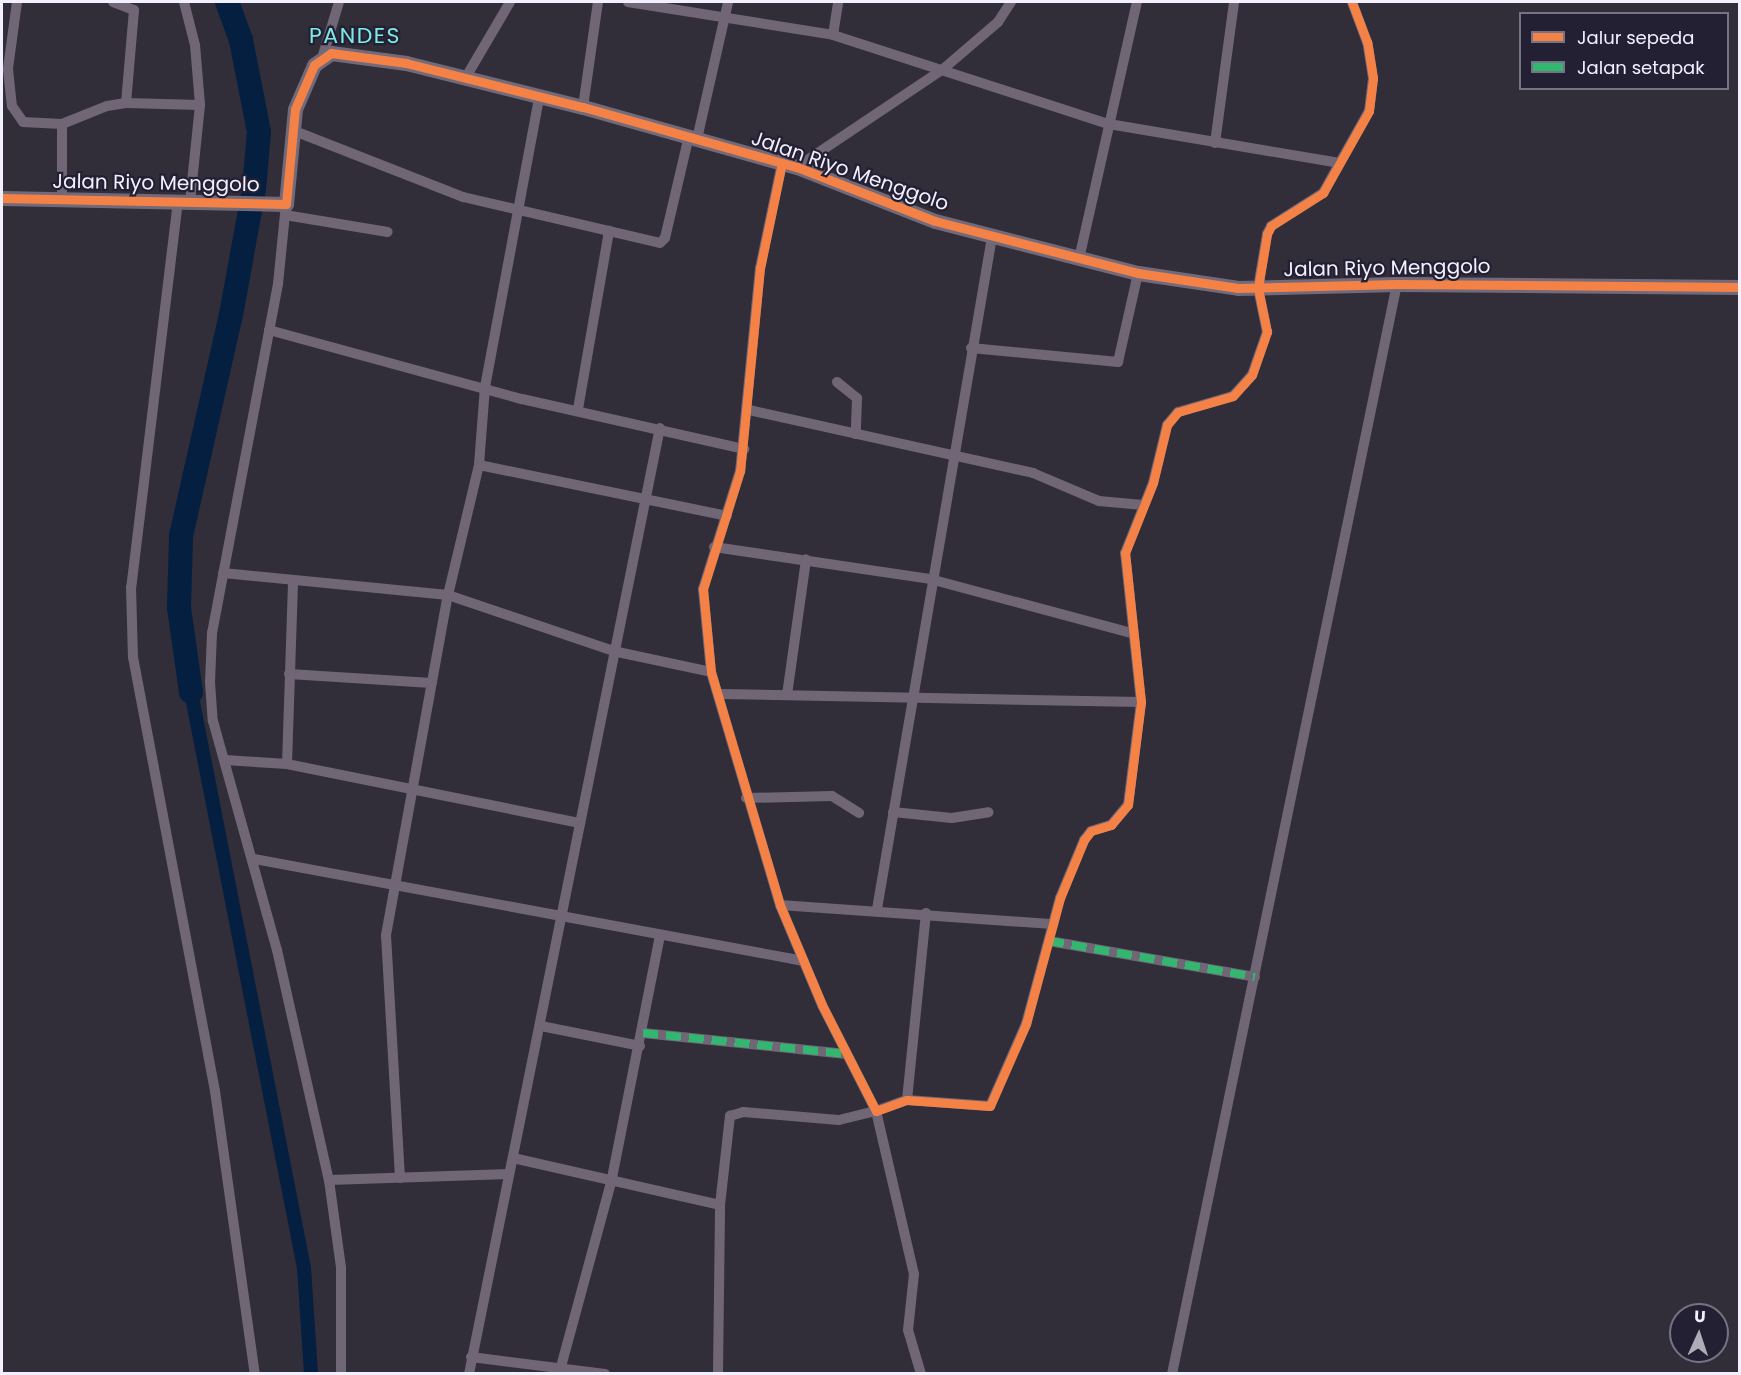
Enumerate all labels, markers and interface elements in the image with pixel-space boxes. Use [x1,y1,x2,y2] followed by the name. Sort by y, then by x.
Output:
[1519,12,1729,90] legend
[309,23,401,49] district label: PANDES
[1577,25,1694,50] text: Jalur sepeda
[1577,55,1705,80] text: Jalan setapak
[748,126,952,216] street label: Jalan Riyo Menggolo
[52,169,260,197] street label: Jalan Riyo Menggolo
[1283,254,1491,282] street label: Jalan Riyo Menggolo
[1669,1303,1729,1363] north arrow
[1694,1305,1706,1328] text: U

